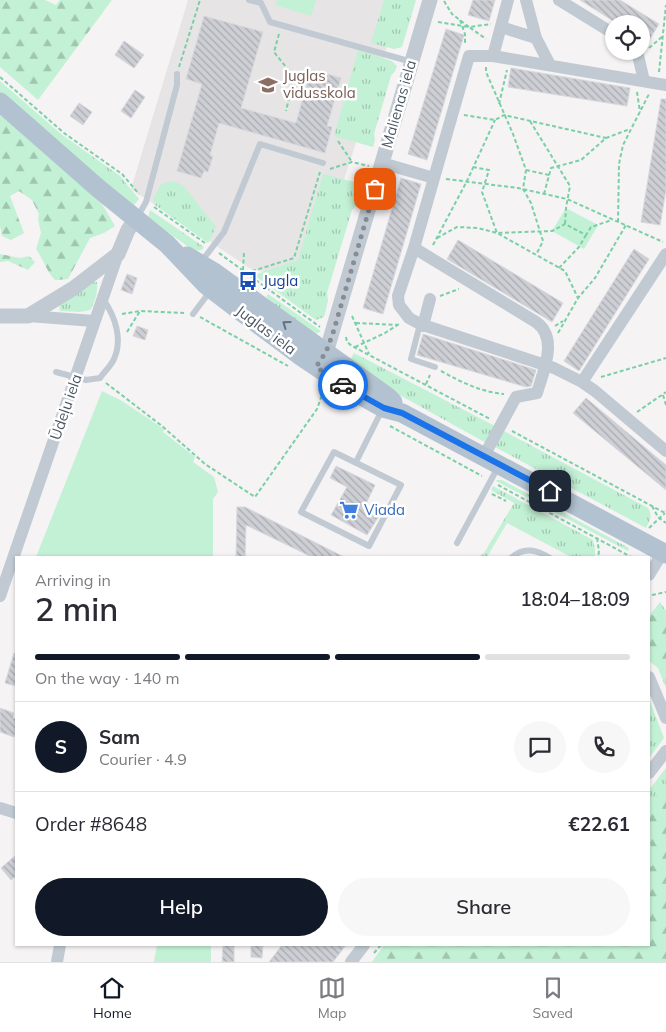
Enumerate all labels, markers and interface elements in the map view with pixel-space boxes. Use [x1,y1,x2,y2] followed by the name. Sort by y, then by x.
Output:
[605,15,650,60] map controls
[605,15,650,60] button: locate
[377,58,420,150] street label: Malienas iela
[283,66,356,102] place label: Juglas vidusskola
[257,74,279,96] school or university icon: Juglas vidusskola
[354,168,396,210] pin
[361,175,389,203] icon: bag
[237,270,259,292] bus stop icon: Jugla
[263,271,298,290] place label: Jugla
[232,301,300,359] street label: Juglas iela
[282,321,292,330] one-way arrow
[318,360,368,410] courier
[45,371,86,442] street label: Ūdeļu iela
[329,371,357,399] icon: car
[529,470,571,512] pin
[536,477,564,505] icon: home
[338,499,360,521] supermarket icon: Viada
[364,500,405,519] place label: Viada
[35,570,111,590] text: Arriving in
[520,587,630,611] text: 18:04–18:09
[35,589,118,629] text: 2 min
[35,668,180,688] text: On the way · 140 m
[514,721,566,773] button: chat
[578,721,630,773] button: phone
[99,725,140,749] text: Sam
[55,735,67,759] text: S
[99,749,187,769] text: Courier · 4.9
[35,812,147,836] text: Order #8648
[568,812,630,836] text: €22.61
[35,878,328,936] button: Help
[338,878,630,936] button: Share
[93,974,132,1022] tab: Home
[318,974,347,1022] tab: Map
[533,974,573,1022] tab: Saved

